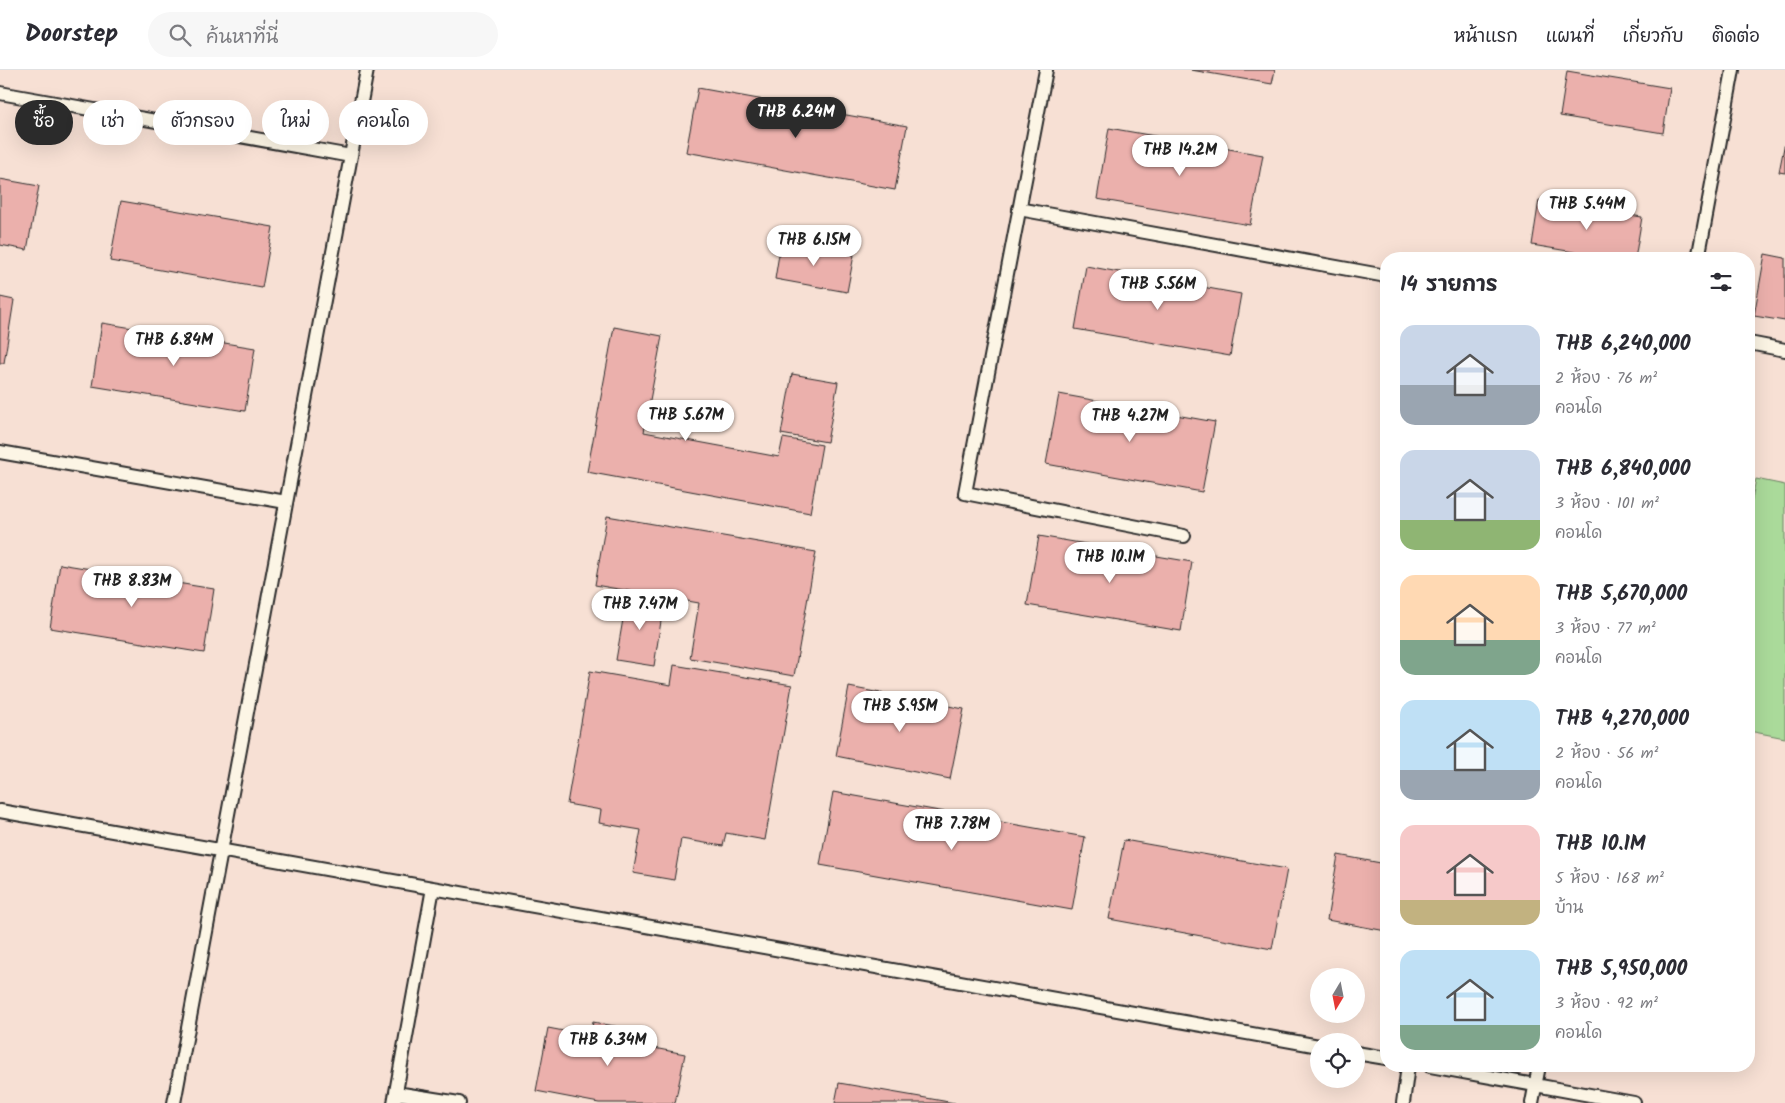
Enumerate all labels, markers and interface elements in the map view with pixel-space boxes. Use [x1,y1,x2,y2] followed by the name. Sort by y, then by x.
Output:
[148,12,498,57] search box
[25,15,118,54] text: Doorstep
[166,21,194,49] icon: search
[206,23,278,53] text: ค้นหาที่นี่
[1454,23,1518,52] text: หน้าแรก
[1546,23,1594,52] text: แผนที่
[1622,23,1684,52] text: เกี่ยวกับ
[1712,23,1760,52] text: ติดต่อ
[739,97,853,139] pin: THB 6.24M
[15,100,73,145] chip: ซื้อ
[83,100,143,145] chip: เช่า
[153,100,252,145] chip: ตัวกรอง
[262,100,329,145] chip: ใหม่
[339,100,428,145] chip: คอนโด
[757,100,835,125] text: THB 6.24M
[1123,134,1237,177] pin: THB 14.2M
[1143,138,1217,163] text: THB 14.2M
[1530,189,1644,231] pin: THB 5.44M
[1549,192,1625,217] text: THB 5.44M
[757,224,871,267] pin: THB 6.15M
[778,228,850,253] text: THB 6.15M
[1101,268,1215,311] pin: THB 5.56M
[1707,268,1735,296] icon: filters
[1400,269,1498,302] text: 14 รายการ
[1120,272,1196,297] text: THB 5.56M
[117,324,231,367] pin: THB 6.84M
[135,328,213,353] text: THB 6.84M
[1555,328,1690,361] text: THB 6,240,000
[1440,345,1500,405] icon: home
[1555,366,1657,391] text: 2 ห้อง · 76 m²
[1555,396,1602,421] text: คอนโด
[629,400,743,442] pin: THB 5.67M
[1073,400,1187,443] pin: THB 4.27M
[648,403,724,428] text: THB 5.67M
[1092,404,1168,429] text: THB 4.27M
[1555,453,1691,486] text: THB 6,840,000
[1440,470,1500,530] icon: home
[1555,491,1659,516] text: 3 ห้อง · 101 m²
[1555,521,1602,546] text: คอนโด
[1053,542,1167,584] pin: THB 10.1M
[1075,545,1145,570] text: THB 10.1M
[75,566,189,608] pin: THB 8.83M
[93,569,171,594] text: THB 8.83M
[1555,578,1687,611] text: THB 5,670,000
[583,588,697,631] pin: THB 7.47M
[603,592,677,617] text: THB 7.47M
[1440,595,1500,655] icon: home
[1555,616,1656,641] text: 3 ห้อง · 77 m²
[1555,646,1602,671] text: คอนโด
[843,690,957,733] pin: THB 5.95M
[862,694,938,719] text: THB 5.95M
[1555,703,1689,736] text: THB 4,270,000
[1440,720,1500,780] icon: home
[1555,741,1659,766] text: 2 ห้อง · 56 m²
[1555,771,1602,796] text: คอนโด
[895,808,1009,851] pin: THB 7.78M
[914,812,990,837] text: THB 7.78M
[1555,828,1646,861] text: THB 10.1M
[1440,845,1500,905] icon: home
[1555,866,1664,891] text: 5 ห้อง · 168 m²
[1555,896,1583,921] text: บ้าน
[1555,953,1687,986] text: THB 5,950,000
[1310,968,1365,1022] north arrow
[1310,968,1365,1088] map controls
[1440,970,1500,1030] icon: home
[1555,991,1658,1016] text: 3 ห้อง · 92 m²
[1555,1021,1602,1046] text: คอนโด
[551,1024,665,1067] pin: THB 6.34M
[569,1028,647,1053] text: THB 6.34M
[1310,1033,1365,1088] button: locate

